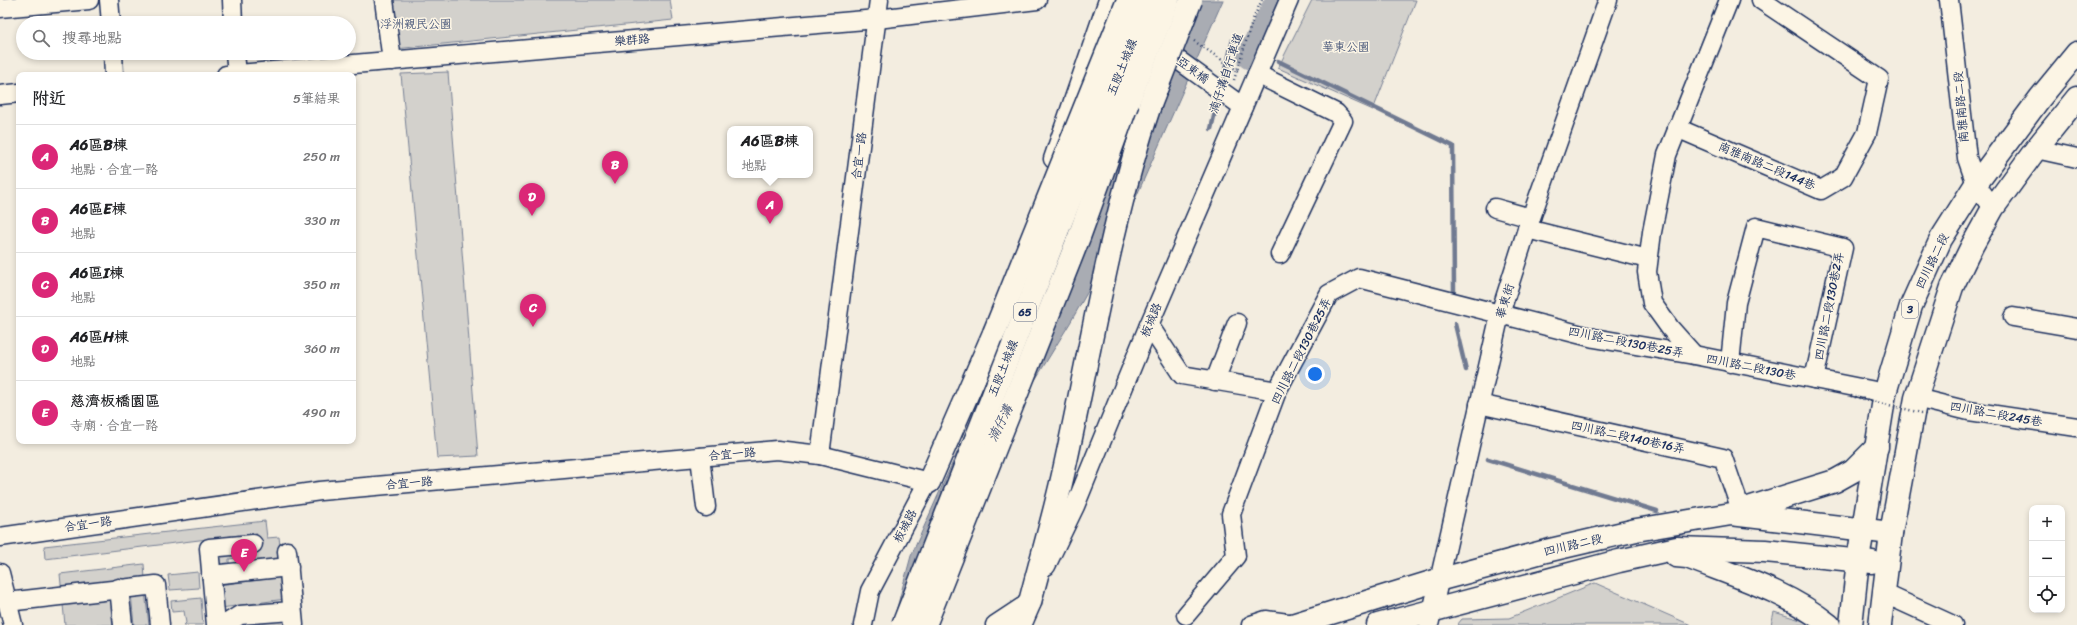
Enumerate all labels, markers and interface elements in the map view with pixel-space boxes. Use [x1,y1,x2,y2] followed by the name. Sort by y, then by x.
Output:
[380,13,452,35] park label: 浮洲親民公園
[16,16,356,60] search box
[62,25,122,51] text: 搜尋地點
[30,27,52,49] icon: search
[613,27,651,53] street label: 樂群路
[1203,30,1249,116] street label: 湳仔溝自行車道
[1101,35,1143,99] street label: 五股土城線
[1322,36,1370,58] park label: 華東公園
[1172,51,1214,89] street label: 亞東橋
[1947,70,1975,144] street label: 南雅南路二段
[32,83,66,113] text: 附近
[293,87,340,110] text: 5筆結果
[727,126,813,178] popup
[741,128,799,154] text: A6區B棟
[845,131,873,181] street label: 合宜一路
[70,132,128,158] text: A6區B棟
[1715,136,1819,196] street label: 南雅南路二段144巷
[41,145,49,168] text: A
[303,145,340,168] text: 250 m
[602,151,628,184] pin: B
[741,154,767,177] text: 地點
[70,158,158,181] text: 地點 · 合宜一路
[519,183,545,216] pin: D
[757,191,783,224] pin: A
[70,196,127,222] text: A6區E棟
[41,209,49,232] text: B
[304,209,340,232] text: 330 m
[70,222,96,245] text: 地點
[1909,229,1955,293] street label: 四川路二段
[1808,250,1850,362] street label: 四川路二段130巷2弄
[70,260,124,286] text: A6區I棟
[41,273,49,296] text: C
[303,273,340,296] text: 350 m
[1489,281,1521,321] street label: 華東街
[70,286,96,309] text: 地點
[520,294,546,327] pin: C
[1265,294,1337,408] street label: 四川路二段130巷25弄
[1134,299,1168,341] street label: 板城路
[1902,300,1918,318] road number: 3
[1014,303,1036,321] road number: 65
[1566,320,1686,364] street label: 四川路二段130巷25弄
[70,324,129,350] text: A6區H棟
[982,336,1024,400] street label: 五股土城線
[41,337,49,360] text: D
[304,337,340,360] text: 360 m
[1704,347,1798,387] street label: 四川路二段130巷
[70,350,96,373] text: 地點
[1305,364,1325,384] your location
[70,388,160,414] text: 慈濟板橋園區
[1948,395,2044,433] street label: 四川路二段245巷
[981,400,1019,446] water label: 湳仔溝
[41,401,49,424] text: E
[302,401,340,424] text: 490 m
[70,414,158,437] text: 寺廟 · 合宜一路
[1569,414,1687,460] street label: 四川路二段140巷16弄
[707,441,757,467] street label: 合宜一路
[384,470,434,496] street label: 合宜一路
[887,505,923,547] street label: 板城路
[2029,505,2065,613] map controls
[2029,505,2065,541] button: +
[63,510,113,538] street label: 合宜一路
[1541,528,1605,562] street label: 四川路二段
[231,539,257,572] pin: E
[2029,541,2065,577] button: −
[2029,577,2065,613] button: locate

